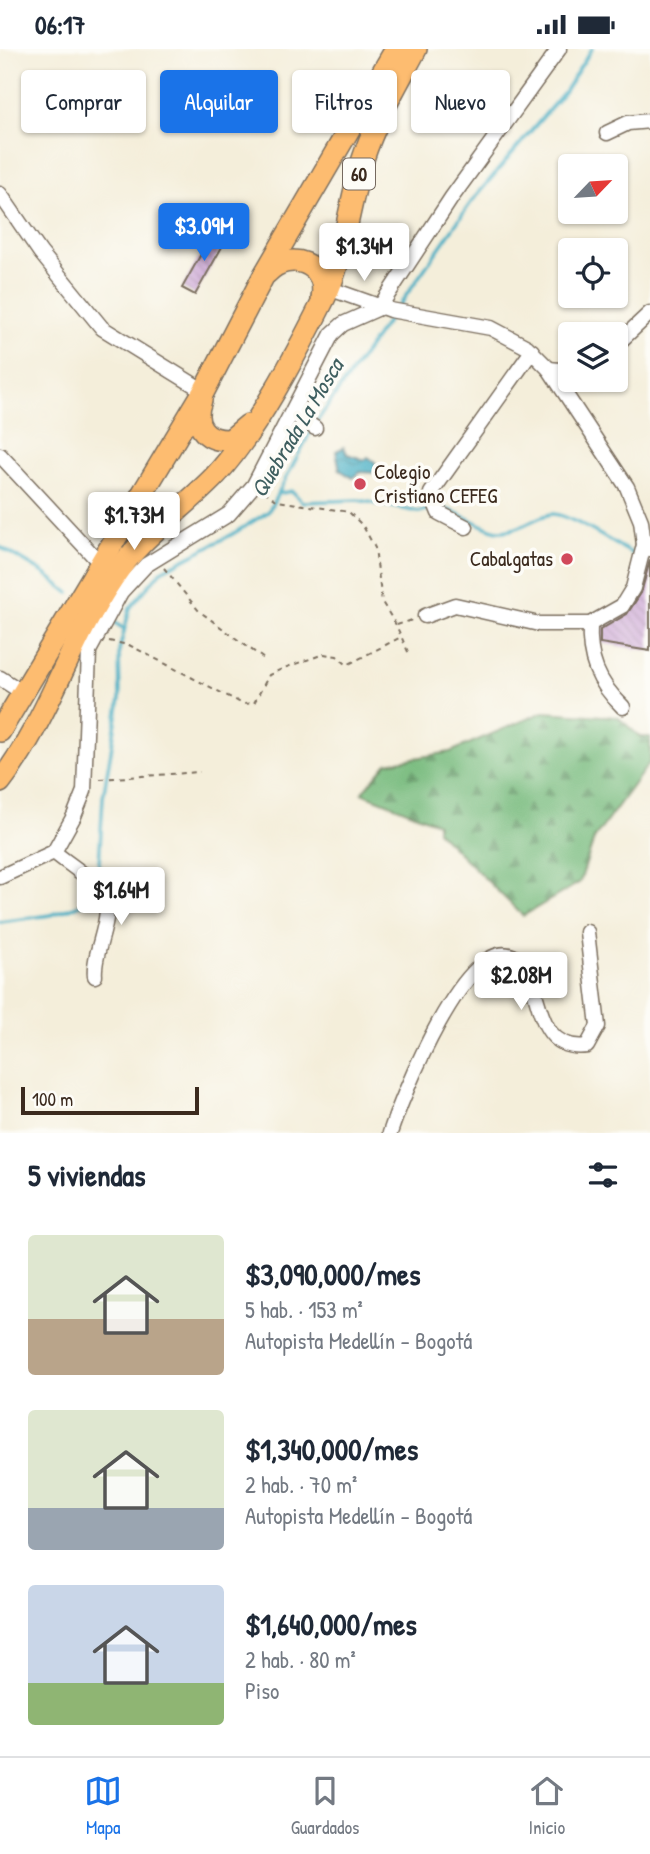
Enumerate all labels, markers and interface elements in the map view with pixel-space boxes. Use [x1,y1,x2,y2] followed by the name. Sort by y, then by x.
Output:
[35,7,85,42] text: 06:17
[21,70,146,133] chip: Comprar
[160,70,278,133] chip: Alquilar
[292,70,397,133] chip: Filtros
[411,70,510,133] chip: Nuevo
[558,154,628,224] north arrow
[558,154,628,392] map controls
[343,159,375,189] road number: 60
[147,203,261,263] pin: $3.09M
[174,210,234,241] text: $3.09M
[307,223,421,283] pin: $1.34M
[335,230,393,261] text: $1.34M
[558,238,628,308] button: locate
[558,322,628,392] button: layers
[243,351,351,503] water label: Quebrada La Mosca
[374,457,497,510] place label: Colegio Cristiano CEFEG
[352,476,368,492] marker: Colegio Cristiano CEFEG
[77,493,191,552] pin: $1.73M
[104,499,164,530] text: $1.73M
[470,544,553,573] place label: Cabalgatas
[559,551,575,567] marker: Cabalgatas
[64,867,178,927] pin: $1.64M
[93,874,149,905] text: $1.64M
[464,953,578,1012] pin: $2.08M
[490,959,552,990] text: $2.08M
[21,1084,200,1116] scale bar
[32,1086,73,1112] text: 100 m
[28,1155,146,1195] text: 5 viviendas
[584,1156,622,1194] icon: filters
[245,1254,421,1294] text: $3,090,000/mes
[84,1263,168,1347] icon: home
[245,1294,363,1325] text: 5 hab. · 153 m²
[245,1325,472,1356] text: Autopista Medellín - Bogotá
[245,1429,418,1469] text: $1,340,000/mes
[84,1438,168,1522] icon: home
[245,1469,357,1500] text: 2 hab. · 70 m²
[245,1500,472,1531] text: Autopista Medellín - Bogotá
[245,1604,417,1644] text: $1,640,000/mes
[84,1613,168,1697] icon: home
[245,1644,356,1675] text: 2 hab. · 80 m²
[245,1675,279,1706] text: Piso
[84,1772,122,1840] tab: Mapa
[291,1772,359,1840] tab: Guardados
[528,1772,566,1840] tab: Inicio

